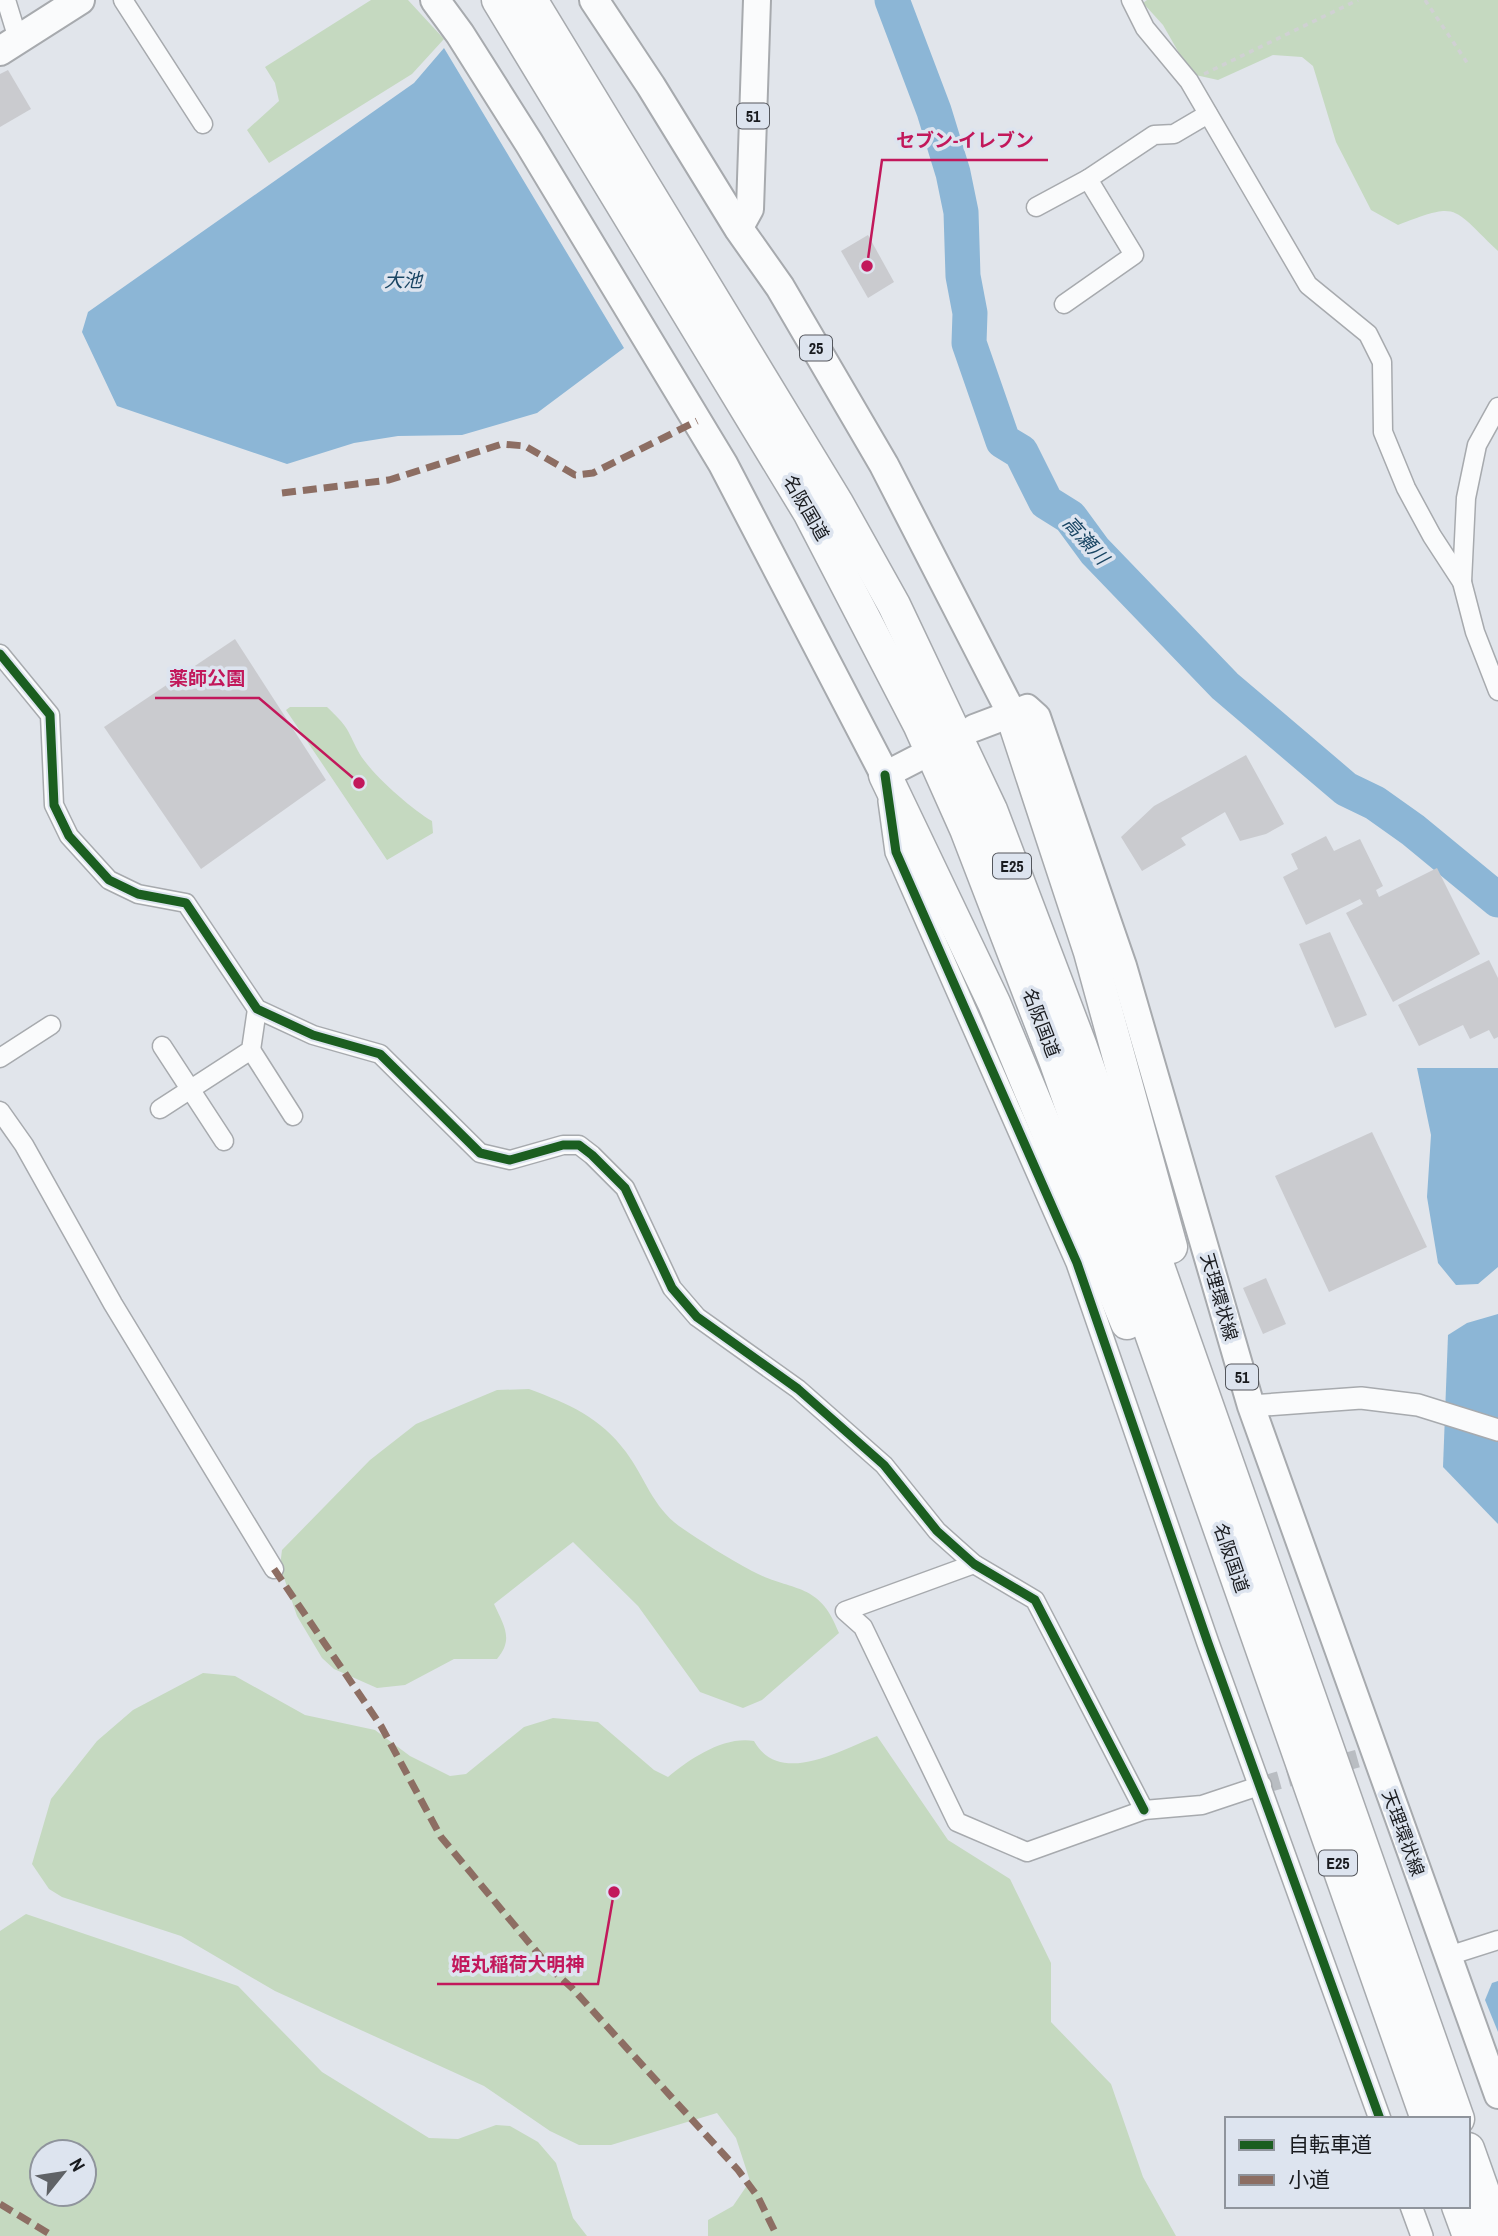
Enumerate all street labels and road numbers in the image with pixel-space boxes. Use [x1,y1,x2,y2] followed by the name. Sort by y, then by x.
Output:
[737,104,769,128] road number: 51
[800,336,832,360] road number: 25
[778,470,835,545] street label: 名阪国道
[993,853,1031,878] road number: E25
[1017,985,1066,1061] street label: 名阪国道
[1195,1250,1244,1344] street label: 天理環状線
[1226,1364,1258,1390] road number: 51
[1208,1520,1255,1596] street label: 名阪国道
[1376,1786,1431,1879] street label: 天理環状線
[1319,1851,1357,1876] road number: E25

